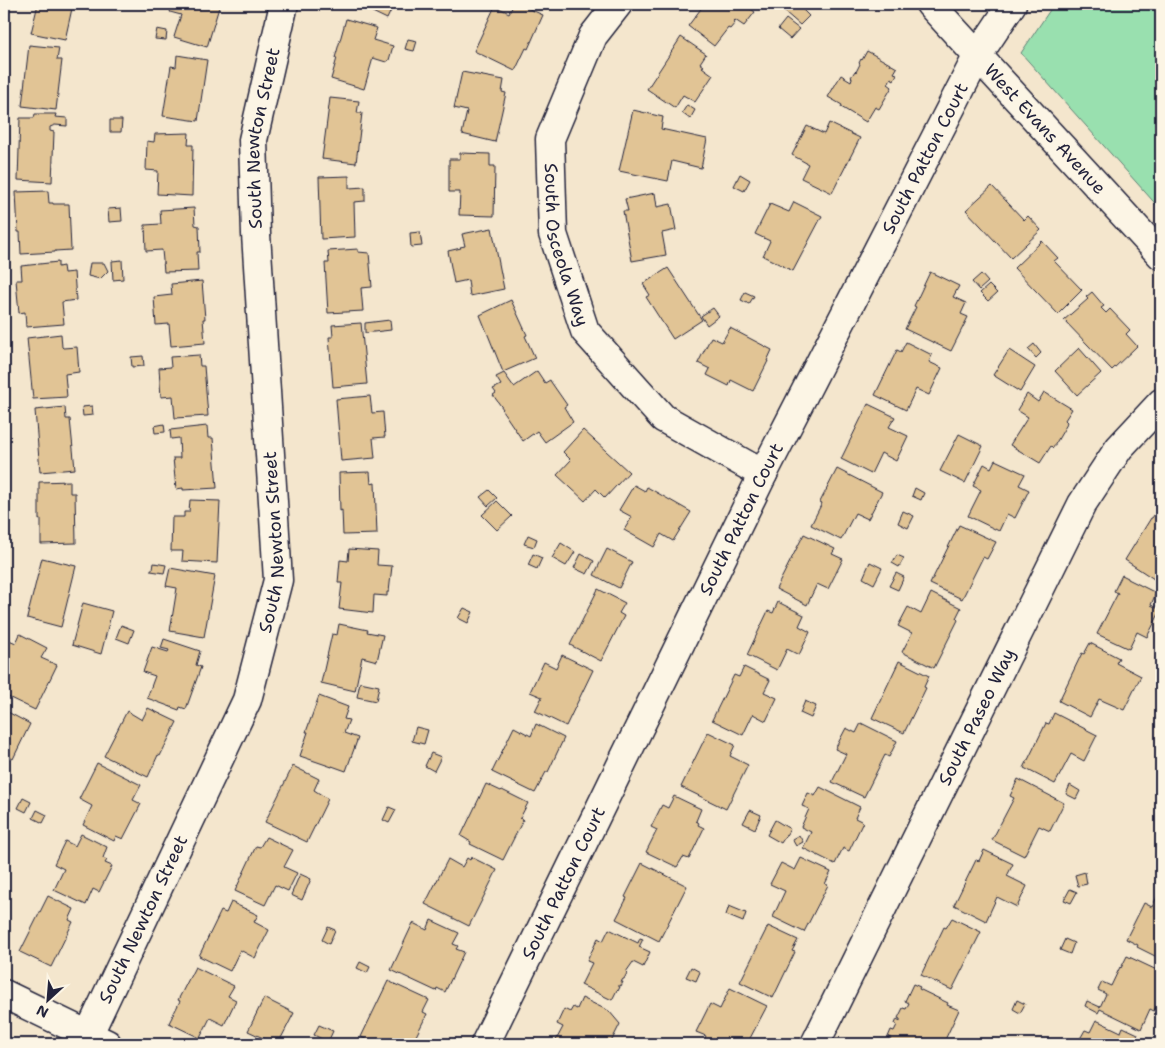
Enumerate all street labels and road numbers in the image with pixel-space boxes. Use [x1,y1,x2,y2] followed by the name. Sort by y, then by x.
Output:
[241,45,286,229] street label: South Newton Street
[979,59,1111,200] street label: West Evans Avenue
[876,78,974,238] street label: South Patton Court
[539,163,595,329] street label: South Osceola Way
[694,439,789,599] street label: South Patton Court
[253,450,290,636] street label: South Newton Street
[933,644,1021,789] street label: South Paseo Way
[516,803,611,963] street label: South Patton Court
[93,831,193,1007] street label: South Newton Street

